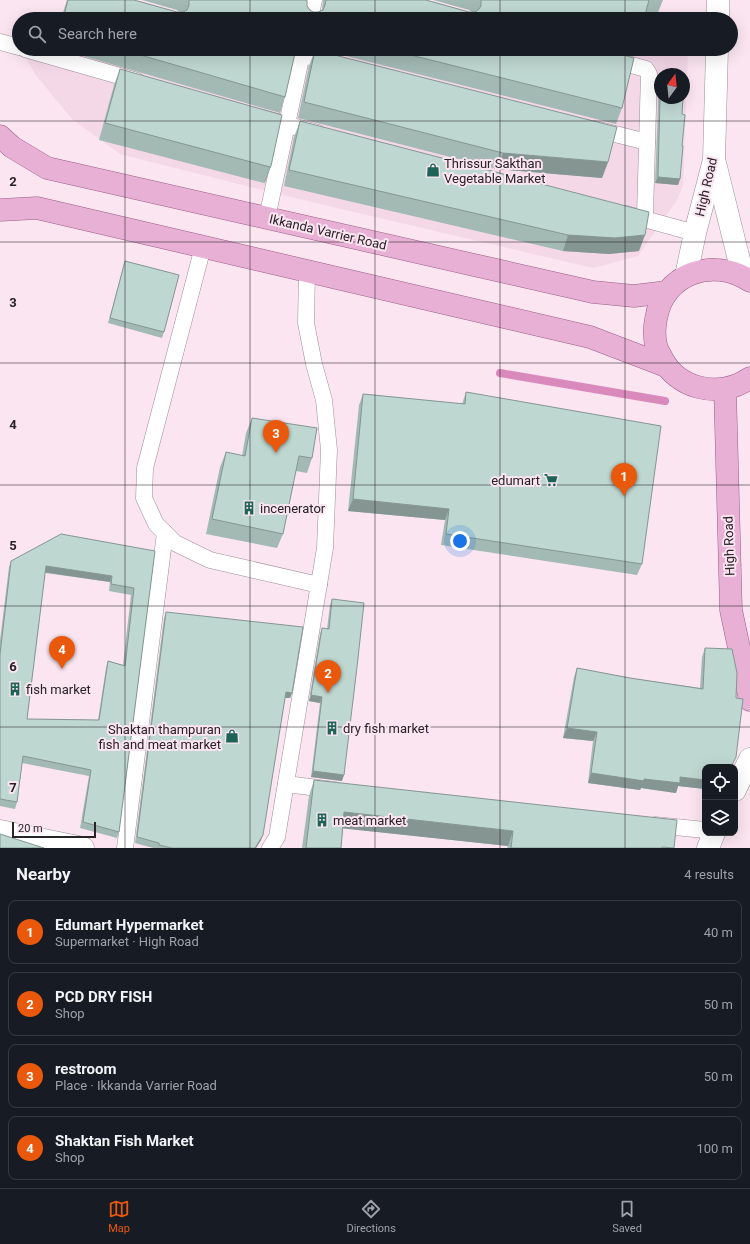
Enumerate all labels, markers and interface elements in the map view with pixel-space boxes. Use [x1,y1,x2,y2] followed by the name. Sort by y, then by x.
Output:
[12,12,738,56] search box
[26,23,48,45] icon: search
[58,25,137,43] text: Search here
[654,68,690,104] north arrow
[444,156,545,186] place label: Thrissur Sakthan Vegetable Market
[692,156,720,218] street label: High Road
[425,162,441,178] shop icon: Thrissur Sakthan Vegetable Market
[9,174,17,189] text: 2
[268,211,388,253] street label: Ikkanda Varrier Road
[9,295,17,310] text: 3
[9,417,17,432] text: 4
[263,420,289,453] pin: 3
[611,463,637,496] pin: 1
[543,472,559,488] supermarket icon: edumart
[491,473,540,488] place label: edumart
[241,500,257,516] building icon: incenerator
[260,501,326,516] place label: incenerator
[720,516,738,576] street label: High Road
[450,531,470,551] your location
[9,538,17,553] text: 5
[49,636,75,669] pin: 4
[9,659,17,674] text: 6
[315,660,341,693] pin: 2
[7,681,23,697] building icon: fish market
[26,682,91,697] place label: fish market
[324,720,340,736] building icon: dry fish market
[343,721,429,736] place label: dry fish market
[99,722,221,752] place label: Shaktan thampuran fish and meat market
[224,728,240,744] shop icon: Shaktan thampuran fish and meat market
[702,764,738,836] map controls
[702,764,738,800] button: locate
[9,780,17,795] text: 7
[702,800,738,836] button: layers
[314,812,330,828] building icon: meat market
[333,813,406,828] place label: meat market
[12,820,96,839] scale bar
[18,822,43,835] text: 20 m
[16,864,71,884] text: Nearby
[684,867,734,882] text: 4 results
[55,916,204,934] text: Edumart Hypermarket
[26,925,34,940] text: 1
[704,925,733,940] text: 40 m
[55,934,199,949] text: Supermarket · High Road
[55,988,152,1006] text: PCD DRY FISH
[26,997,34,1012] text: 2
[704,997,733,1012] text: 50 m
[55,1006,85,1021] text: Shop
[55,1060,116,1078] text: restroom
[26,1069,34,1084] text: 3
[704,1069,733,1084] text: 50 m
[55,1078,217,1093] text: Place · Ikkanda Varrier Road
[55,1132,194,1150] text: Shaktan Fish Market
[26,1141,34,1156] text: 4
[696,1141,733,1156] text: 100 m
[55,1150,85,1165] text: Shop
[108,1198,130,1235] tab: Map
[346,1198,396,1235] tab: Directions
[612,1198,642,1235] tab: Saved

